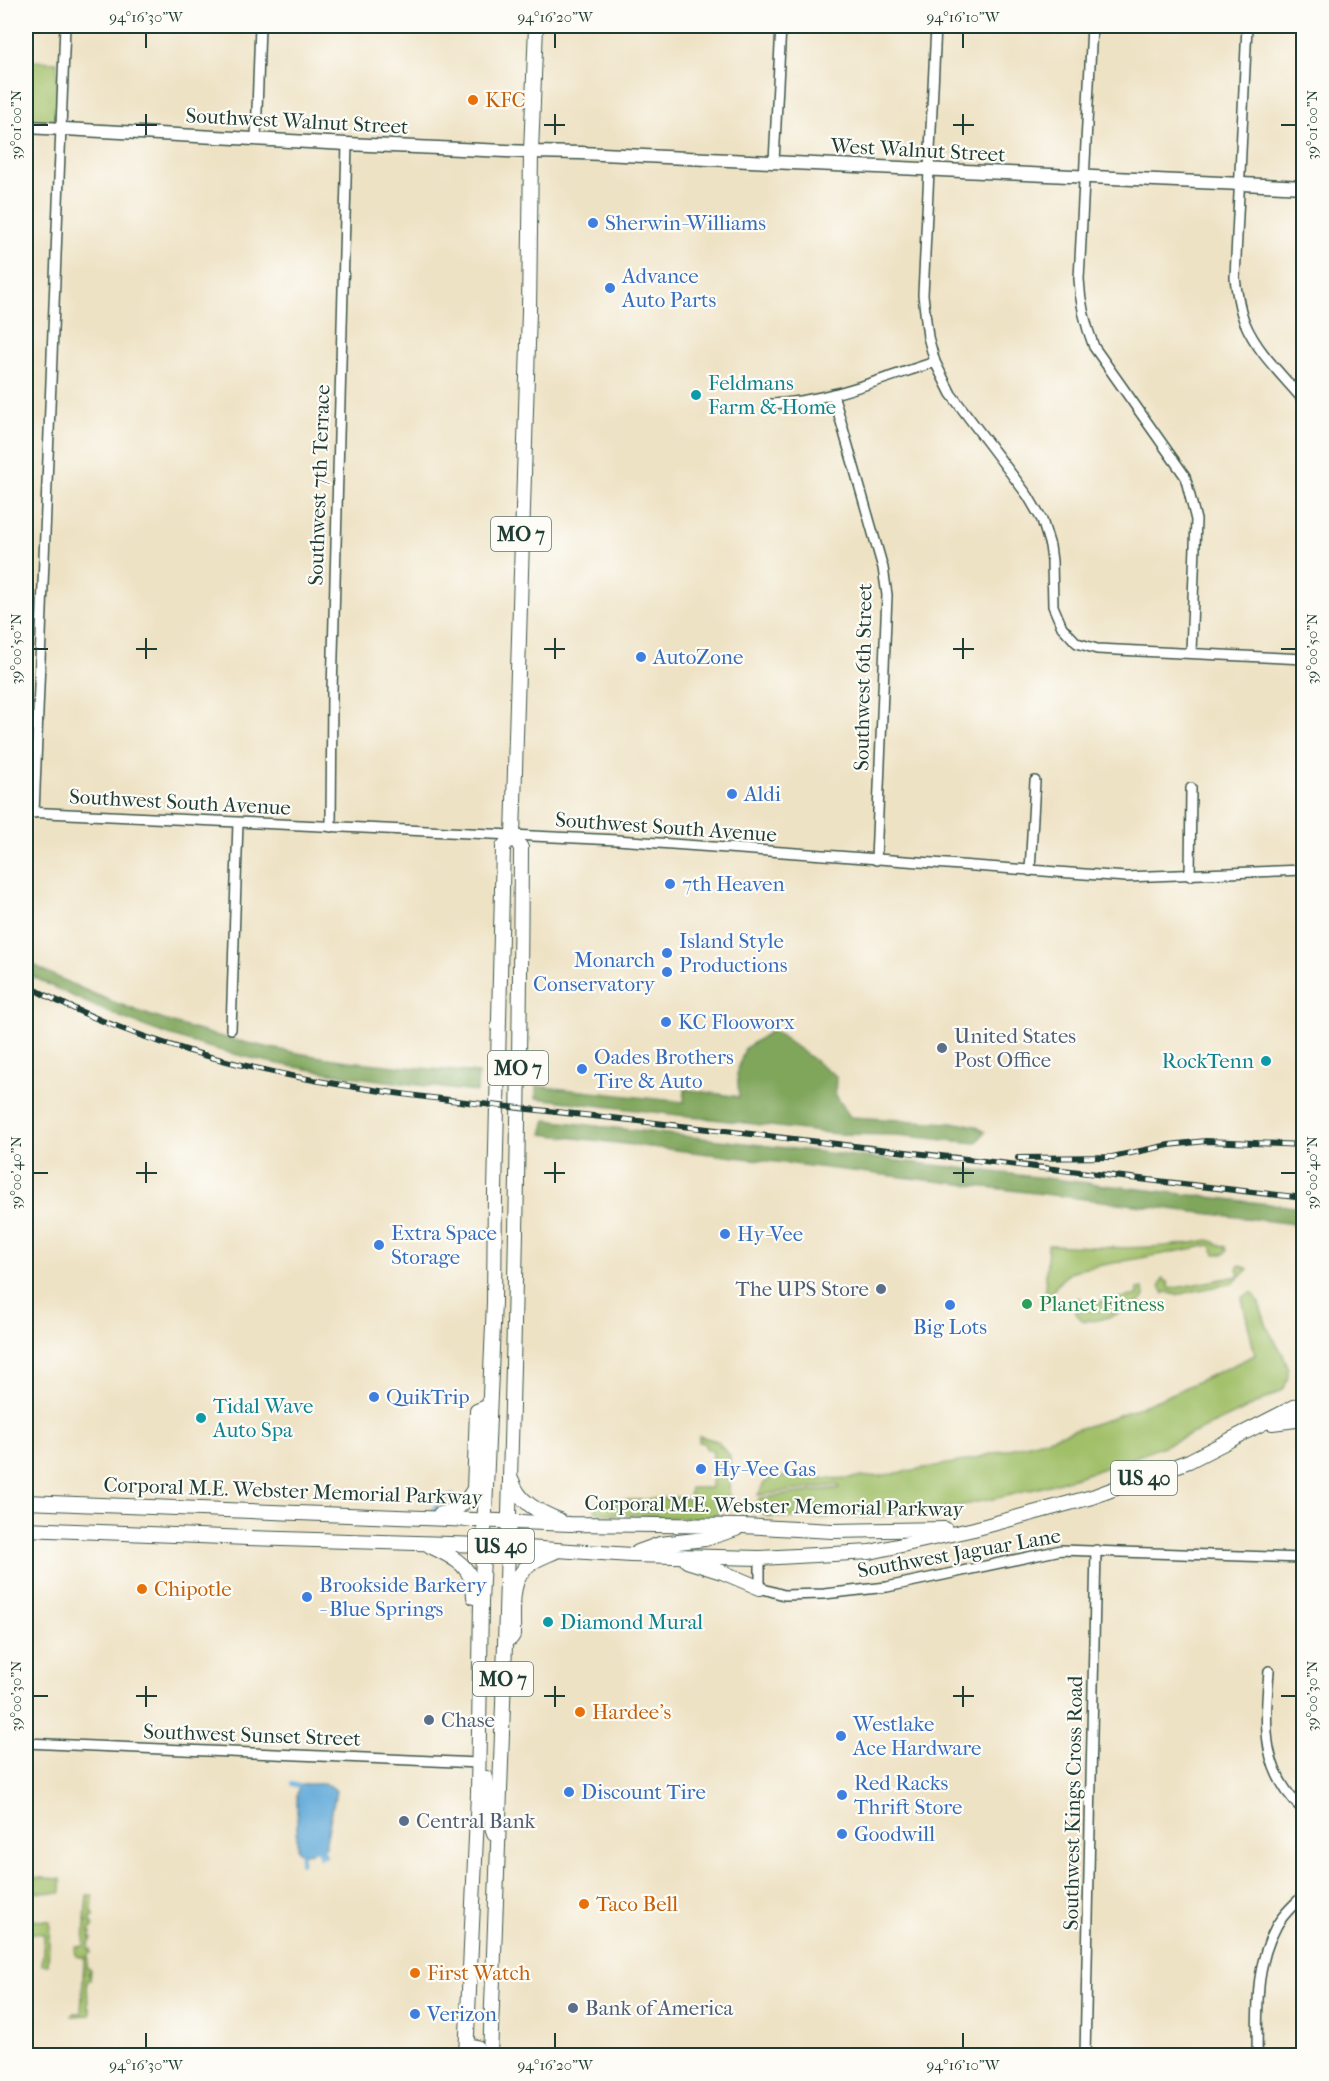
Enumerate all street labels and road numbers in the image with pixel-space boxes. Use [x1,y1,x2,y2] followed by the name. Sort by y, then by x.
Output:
[185,103,410,139] street label: Southwest Walnut Street
[829,133,1007,167] street label: West Walnut Street
[303,384,335,586] street label: Southwest 7th Terrace
[491,517,551,551] road number: MO 7
[849,582,877,771] street label: Southwest 6th Street
[69,784,291,820] street label: Southwest South Avenue
[554,807,778,847] street label: Southwest South Avenue
[488,1051,548,1085] road number: MO 7
[1111,1461,1177,1495] road number: US 40
[103,1472,484,1510] street label: Corporal M.E. Webster Memorial Parkway
[584,1491,965,1521] street label: Corporal M.E. Webster Memorial Parkway
[855,1523,1063,1583] street label: Southwest Jaguar Lane
[468,1529,534,1563] road number: US 40
[473,1662,533,1696] road number: MO 7
[1059,1675,1087,1931] street label: Southwest Kings Cross Road
[143,1719,362,1751] street label: Southwest Sunset Street

